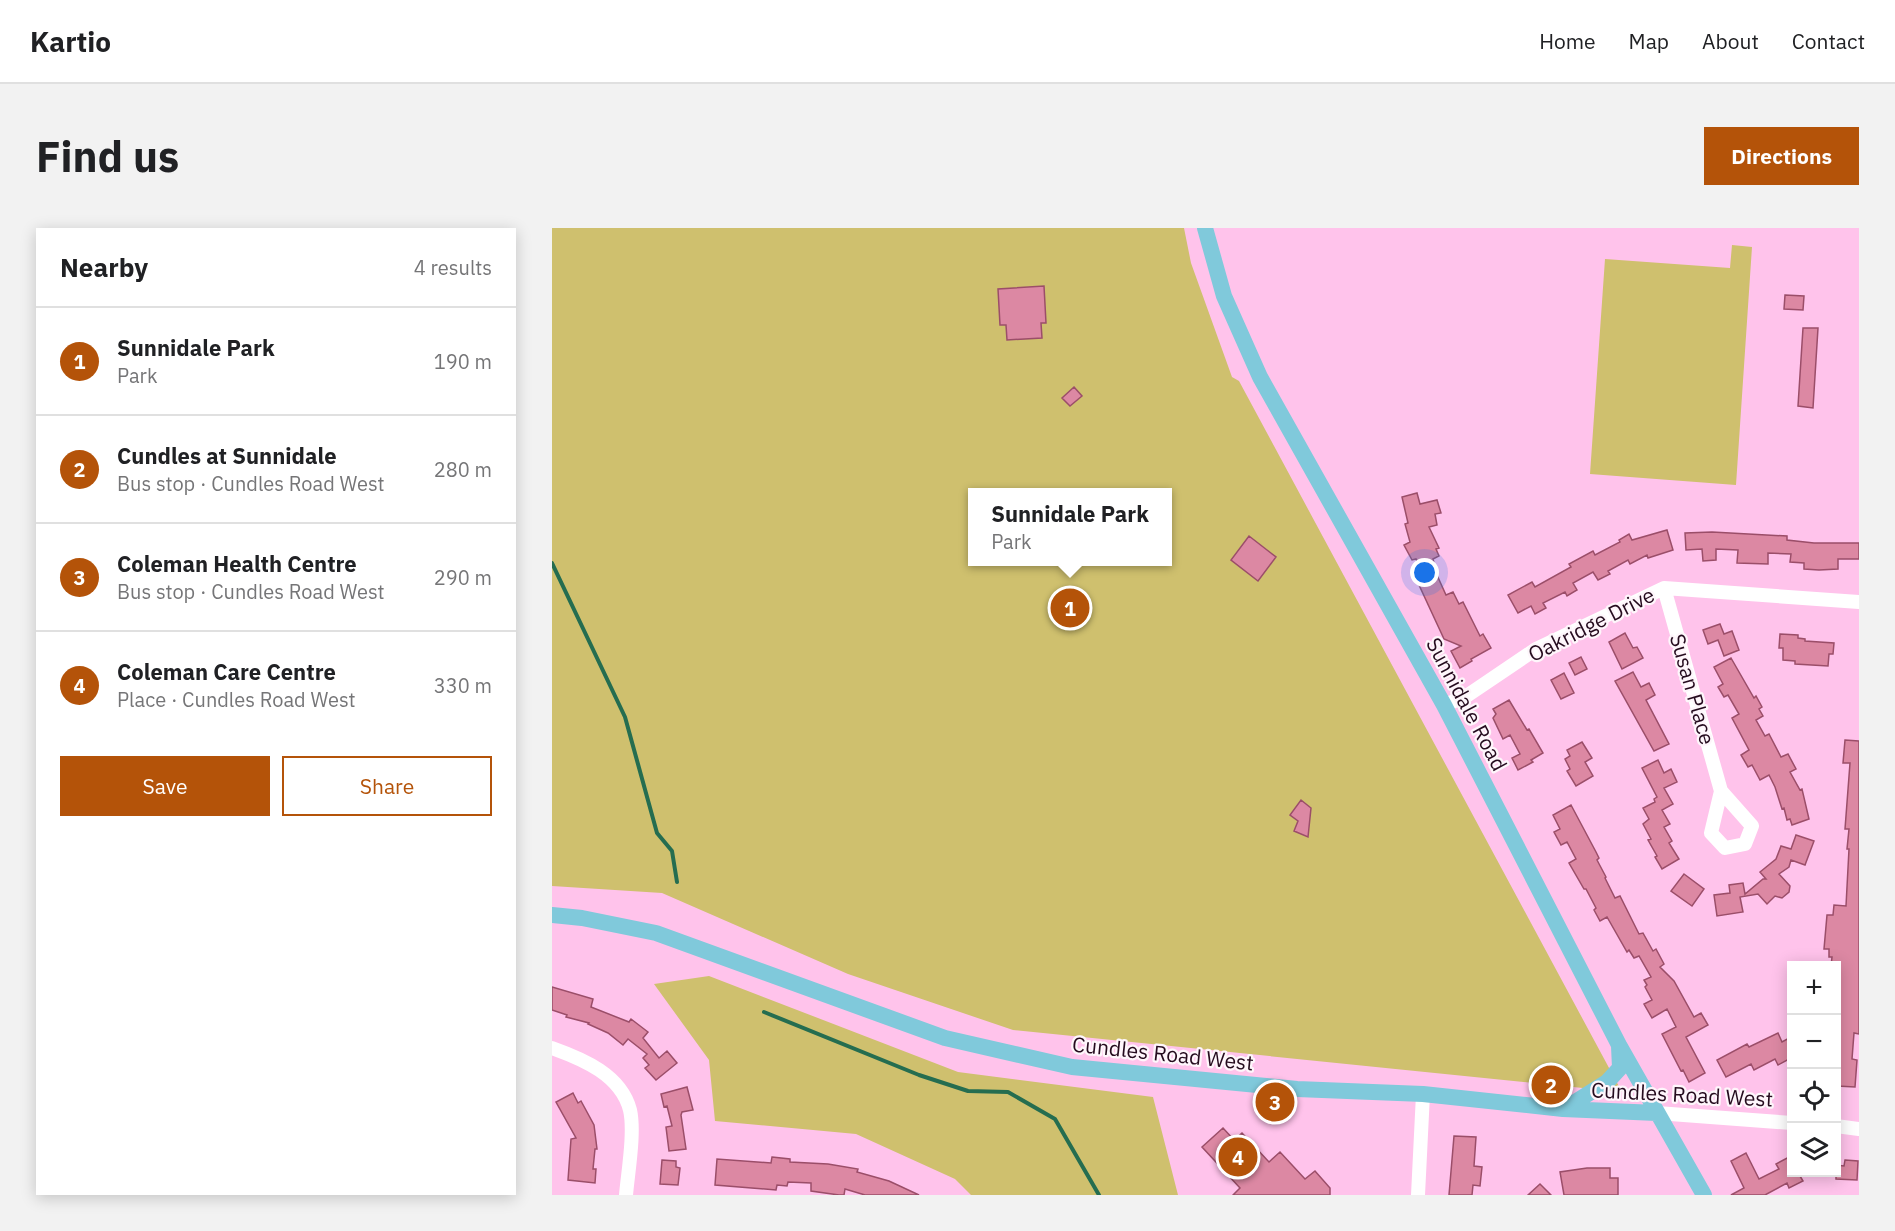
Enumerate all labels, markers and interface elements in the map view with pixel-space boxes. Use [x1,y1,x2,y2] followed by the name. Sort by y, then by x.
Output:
[30,23,111,60] text: Kartio
[1539,27,1596,55] text: Home
[1629,27,1669,55] text: Map
[1702,27,1759,55] text: About
[1792,27,1865,55] text: Contact
[1704,127,1859,185] button: Directions
[36,129,179,184] text: Find us
[60,250,148,284] text: Nearby
[414,254,492,281] text: 4 results
[117,333,275,362] text: Sunnidale Park
[74,348,86,375] text: 1
[434,348,492,375] text: 190 m
[117,362,157,389] text: Park
[117,441,337,470] text: Cundles at Sunnidale
[74,456,86,483] text: 2
[434,456,492,483] text: 280 m
[117,470,385,497] text: Bus stop · Cundles Road West
[968,488,1172,566] popup
[991,499,1149,528] text: Sunnidale Park
[991,528,1032,555] text: Park
[117,549,357,578] text: Coleman Health Centre
[1410,558,1439,587] your location
[74,564,86,591] text: 3
[434,564,492,591] text: 290 m
[117,578,385,605] text: Bus stop · Cundles Road West
[1523,580,1659,668] street label: Oakridge Drive
[1050,586,1090,631] pin: 1
[1664,630,1722,748] street label: Susan Place
[1420,632,1514,776] street label: Sunnidale Road
[117,657,336,686] text: Coleman Care Centre
[74,672,86,699] text: 4
[434,672,492,699] text: 330 m
[117,686,356,713] text: Place · Cundles Road West
[60,756,270,816] button: Save
[282,756,492,816] button: Share
[1787,961,1841,1177] map controls
[1787,961,1841,1015] button: +
[1787,1015,1841,1069] button: −
[1071,1030,1255,1076] street label: Cundles Road West
[1532,1062,1570,1108] pin: 2
[1787,1069,1841,1123] button: locate
[1590,1075,1774,1113] street label: Cundles Road West
[1256,1080,1294,1124] pin: 3
[1787,1123,1841,1177] button: layers
[1218,1134,1258,1180] pin: 4

